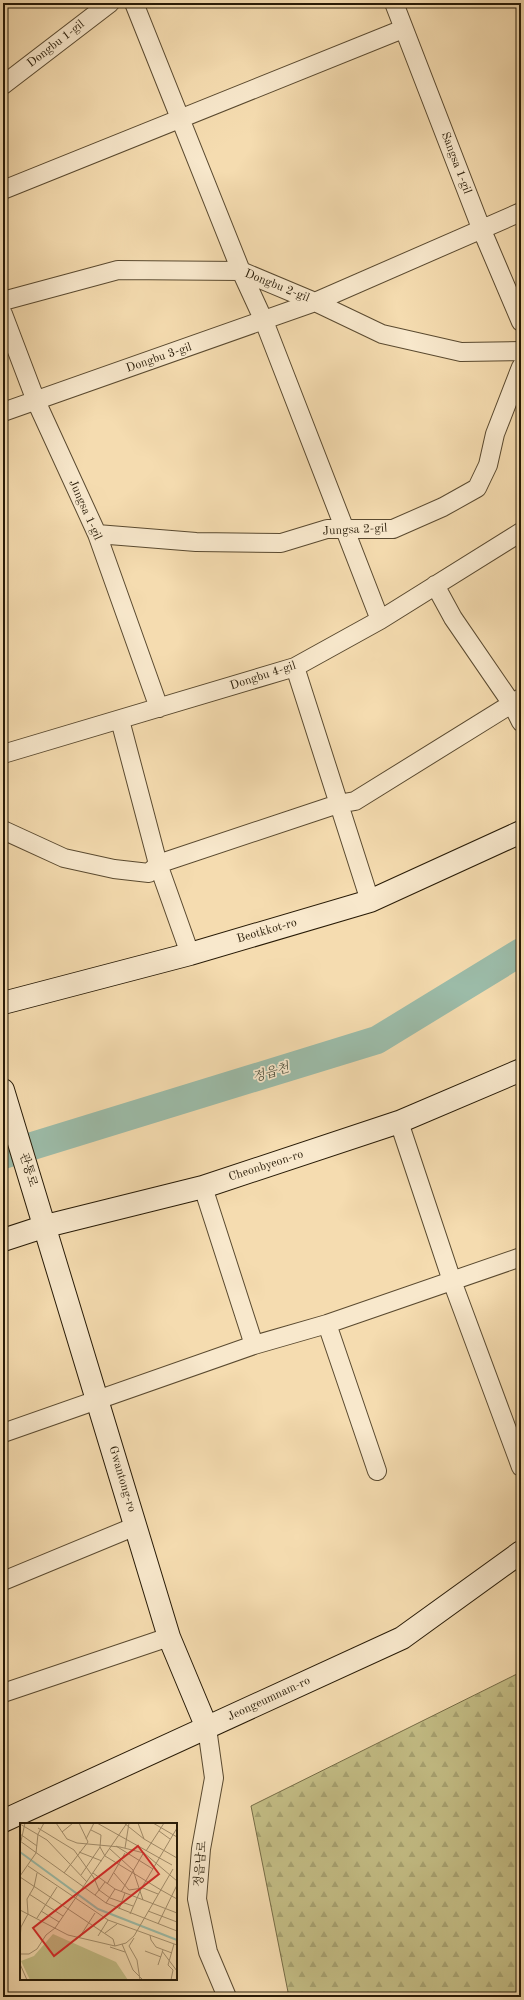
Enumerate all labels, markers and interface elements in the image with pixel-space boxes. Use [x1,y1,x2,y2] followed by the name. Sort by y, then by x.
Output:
[25,18,87,70] street label: Dongbu 1-gil
[439,130,473,196] street label: Sangsa 1-gil
[243,268,311,304] street label: Dongbu 2-gil
[125,341,193,375] street label: Dongbu 3-gil
[66,478,104,542] street label: Jungsa 1-gil
[322,522,388,538] street label: Jungsa 2-gil
[229,660,297,692] street label: Dongbu 4-gil
[236,917,298,945] street label: Beotkkot-ro
[250,1059,292,1085] water label: 정읍천
[227,1148,305,1184] street label: Cheonbyeon-ro
[17,1151,40,1189] street label: 관통로
[106,1445,138,1514] street label: Gwantong-ro
[226,1675,312,1723] street label: Jeongeumnam-ro
[20,1823,177,1980] inset map
[192,1840,209,1888] street label: 정읍남로

